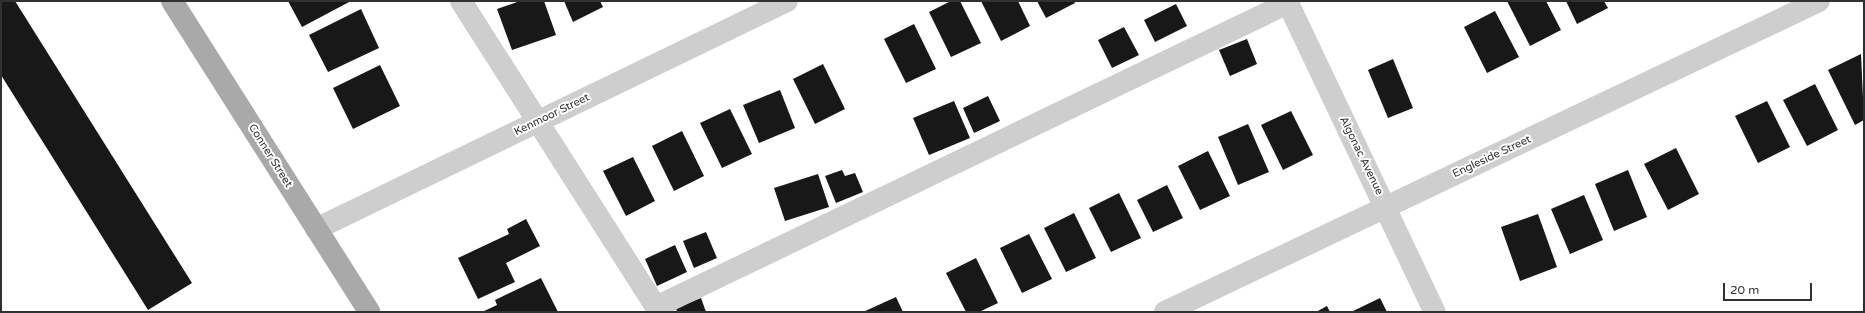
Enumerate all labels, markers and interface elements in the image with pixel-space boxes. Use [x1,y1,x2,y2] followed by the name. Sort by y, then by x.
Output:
[512,91,592,139] street label: Kenmoor Street
[1336,115,1386,197] street label: Algonac Avenue
[245,122,295,190] street label: Conner Street
[1451,133,1533,181] street label: Engleside Street
[1725,275,1814,301] scale bar
[1730,283,1759,297] text: 20 m

